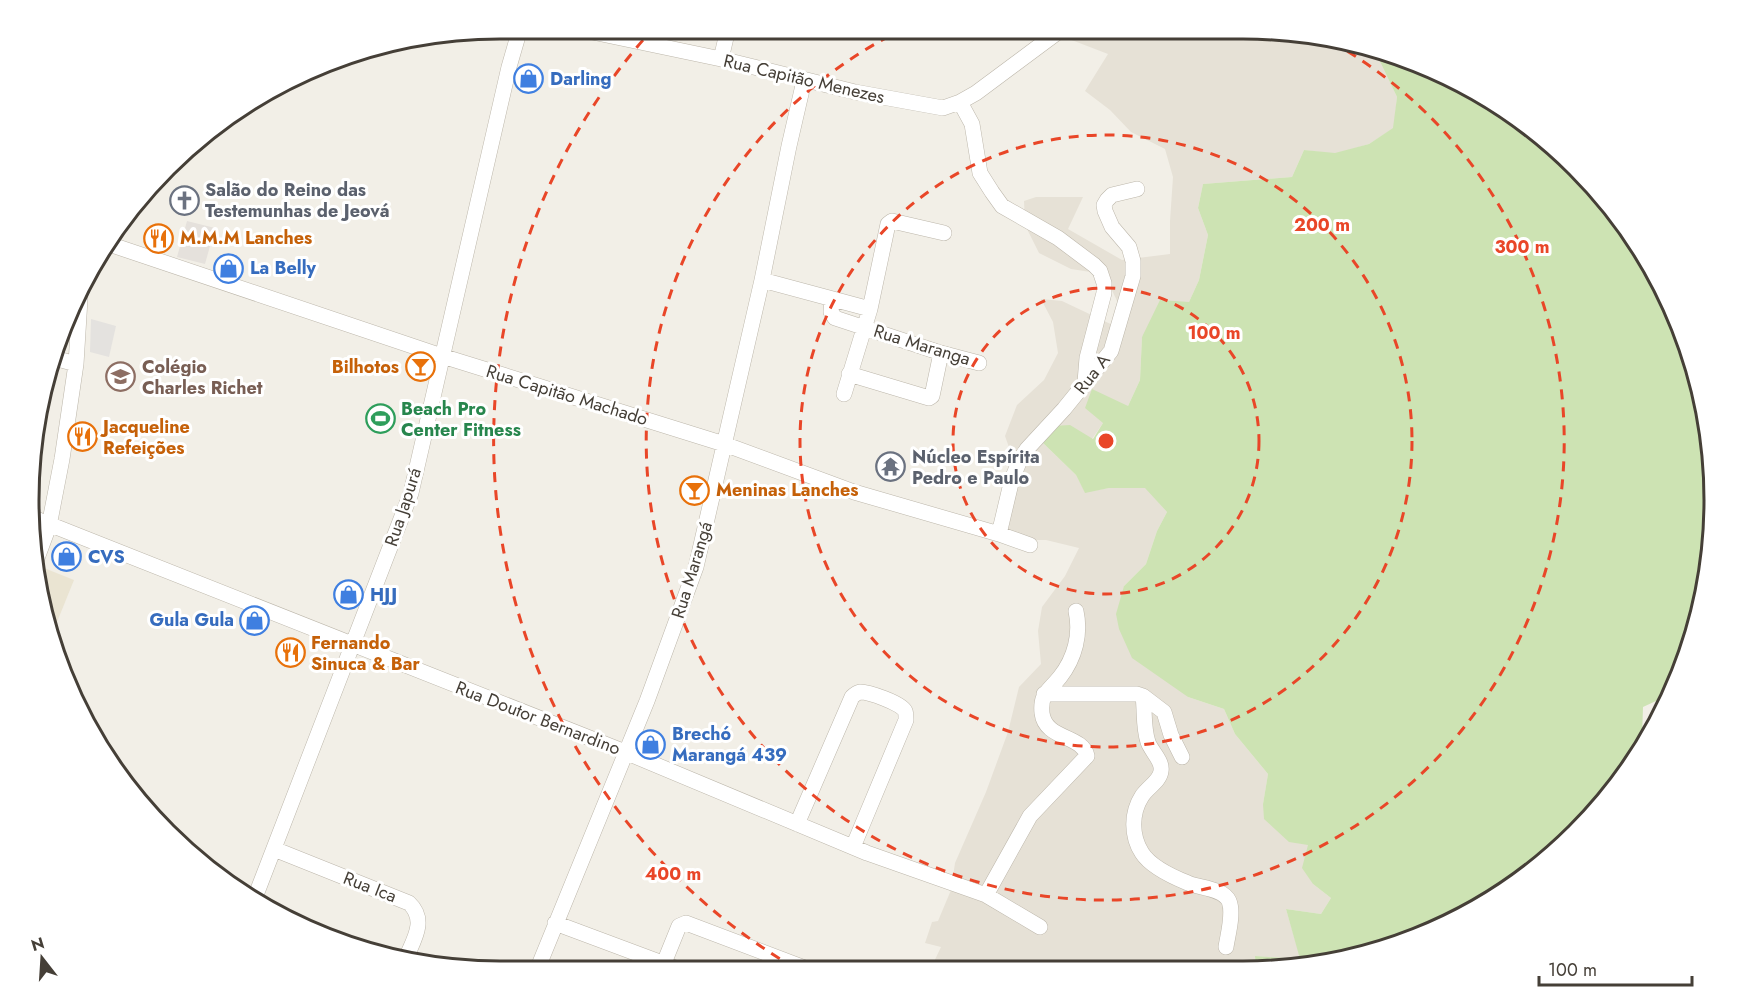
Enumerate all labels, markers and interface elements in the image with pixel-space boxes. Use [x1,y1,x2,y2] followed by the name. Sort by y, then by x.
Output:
[721,48,887,110] street label: Rua Capitão Menezes
[513,63,545,95] shop icon: Darling
[550,66,611,92] place label: Darling
[205,177,390,224] place label: Salão do Reino das Testemunhas de Jeová
[168,184,200,216] church icon: Salão do Reino das Testemunhas de Jeová
[1294,212,1350,238] text: 200 m
[143,222,175,254] restaurant icon: M.M.M Lanches
[180,225,312,251] place label: M.M.M Lanches
[1494,234,1550,260] text: 300 m
[213,252,245,284] shop icon: La Belly
[250,255,317,281] place label: La Belly
[870,318,974,372] street label: Rua Maranga
[1187,320,1241,346] text: 100 m
[1068,348,1116,400] street label: Rua A
[404,351,436,383] bar icon: Bilhotos
[142,354,263,401] place label: Colégio Charles Richet
[332,354,399,380] place label: Bilhotos
[483,358,651,432] street label: Rua Capitão Machado
[105,361,137,393] school or university icon: Colégio Charles Richet
[401,396,521,443] place label: Beach Pro Center Fitness
[364,403,396,435] sports icon: Beach Pro Center Fitness
[100,414,190,461] place label: Jacqueline Refeições
[66,421,98,453] restaurant icon: Jacqueline Refeições
[1096,431,1116,451] centre of rings
[912,444,1040,491] place label: Núcleo Espírita Pedro e Paulo
[875,451,907,483] temple icon: Núcleo Espírita Pedro e Paulo
[378,464,428,550] street label: Rua Japurá
[679,474,711,506] bar icon: Meninas Lanches
[716,477,859,503] place label: Meninas Lanches
[665,518,719,622] street label: Rua Marangá
[51,541,83,573] shop icon: CVS
[88,544,125,570] place label: CVS
[333,579,365,611] shop icon: HJJ
[370,582,397,608] place label: HJJ
[239,604,271,636] shop icon: Gula Gula
[149,607,234,633] place label: Gula Gula
[311,630,421,677] place label: Fernando Sinuca & Bar
[274,637,306,669] restaurant icon: Fernando Sinuca & Bar
[452,675,624,762] street label: Rua Doutor Bernardino
[672,721,787,768] place label: Brechó Marangá 439
[635,728,667,760] shop icon: Brechó Marangá 439
[645,861,701,887] text: 400 m
[340,865,400,909] street label: Rua Ica
[12,928,72,988] north arrow
[28,931,47,957] text: N
[1539,949,1692,987] scale bar
[1548,957,1597,983] text: 100 m

